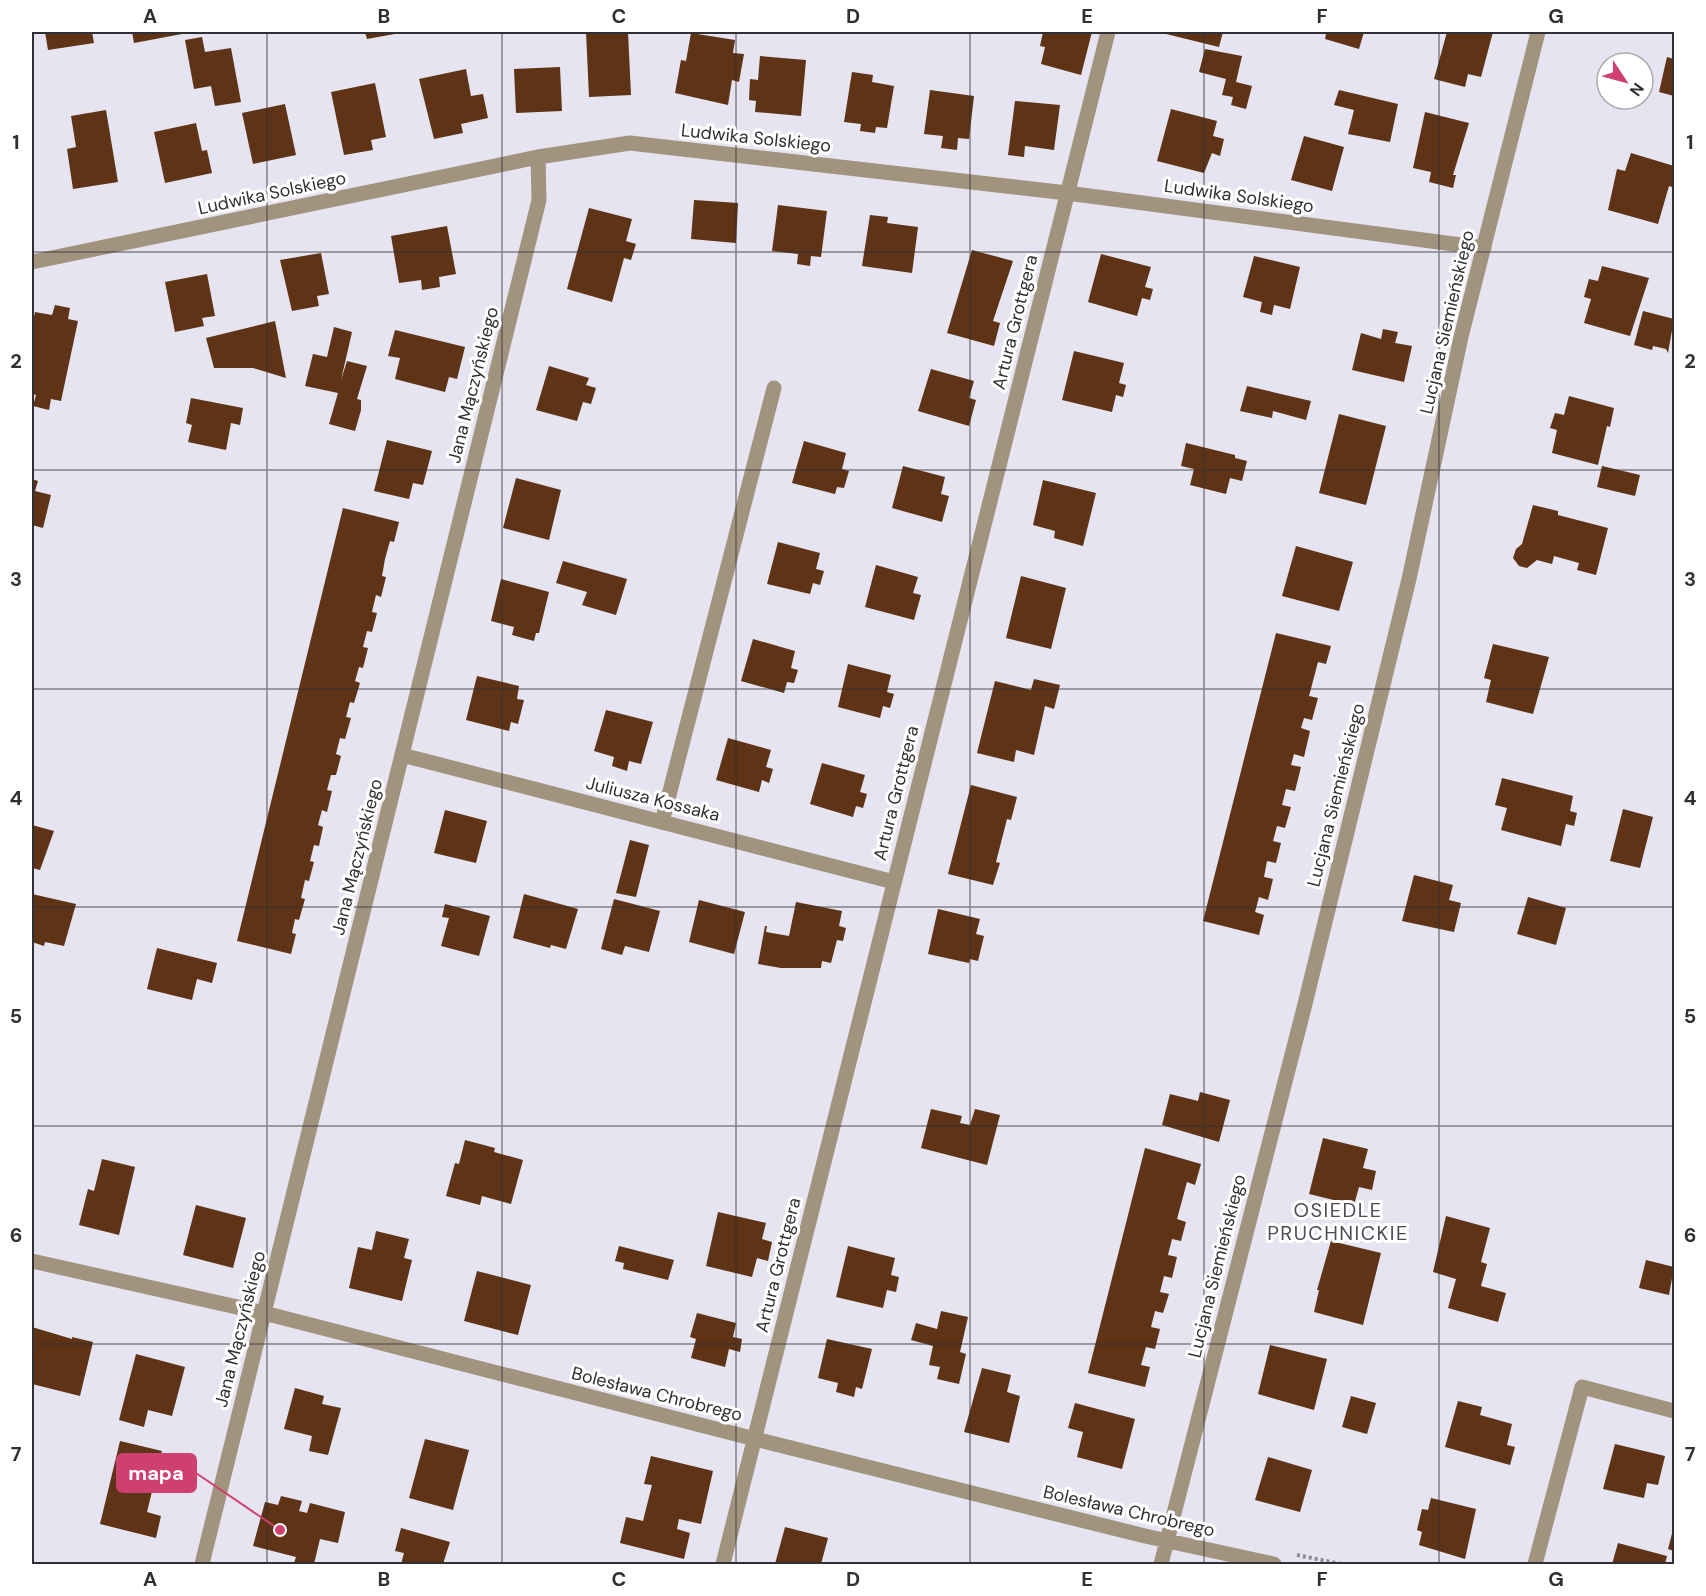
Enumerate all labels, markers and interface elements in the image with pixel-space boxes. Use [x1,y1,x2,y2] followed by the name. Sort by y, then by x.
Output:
[143,3,157,29] text: A
[378,3,390,29] text: B
[612,3,626,29] text: C
[846,3,860,29] text: D
[1081,3,1093,29] text: E
[1316,3,1328,29] text: F
[1548,3,1564,29] text: G
[1595,51,1655,111] north arrow
[1625,79,1649,100] text: N
[680,118,832,158] street label: Ludwika Solskiego
[12,129,20,155] text: 1
[1686,129,1694,155] text: 1
[196,166,348,220] street label: Ludwika Solskiego
[1163,174,1315,218] street label: Ludwika Solskiego
[1414,228,1480,416] street label: Lucjana Siemieńskiego
[987,252,1043,392] street label: Artura Grottgera
[442,304,504,466] street label: Jana Mączyńskiego
[10,348,22,374] text: 2
[1684,348,1696,374] text: 2
[10,566,22,592] text: 3
[1684,566,1696,592] text: 3
[1302,701,1370,889] street label: Lucjana Siemieńskiego
[868,723,924,863] street label: Artura Grottgera
[584,771,722,827] street label: Juliusza Kossaka
[326,776,388,938] street label: Jana Mączyńskiego
[10,785,23,811] text: 4
[1684,785,1697,811] text: 4
[10,1003,22,1029] text: 5
[1684,1003,1696,1029] text: 5
[1183,1172,1251,1360] street label: Lucjana Siemieńskiego
[750,1195,806,1335] street label: Artura Grottgera
[1267,1197,1409,1246] district label: OSIEDLE PRUCHNICKIE
[10,1222,22,1248] text: 6
[1684,1222,1696,1248] text: 6
[209,1248,271,1410] street label: Jana Mączyńskiego
[569,1361,745,1427] street label: Bolesława Chrobrego
[11,1441,22,1467] text: 7
[1685,1441,1696,1467] text: 7
[117,1454,196,1492] callout: mapa
[128,1460,184,1486] text: mapa
[1041,1480,1217,1542] street label: Bolesława Chrobrego
[143,1566,157,1592] text: A
[378,1566,390,1592] text: B
[612,1566,626,1592] text: C
[846,1566,860,1592] text: D
[1081,1566,1093,1592] text: E
[1316,1566,1328,1592] text: F
[1548,1566,1564,1592] text: G

